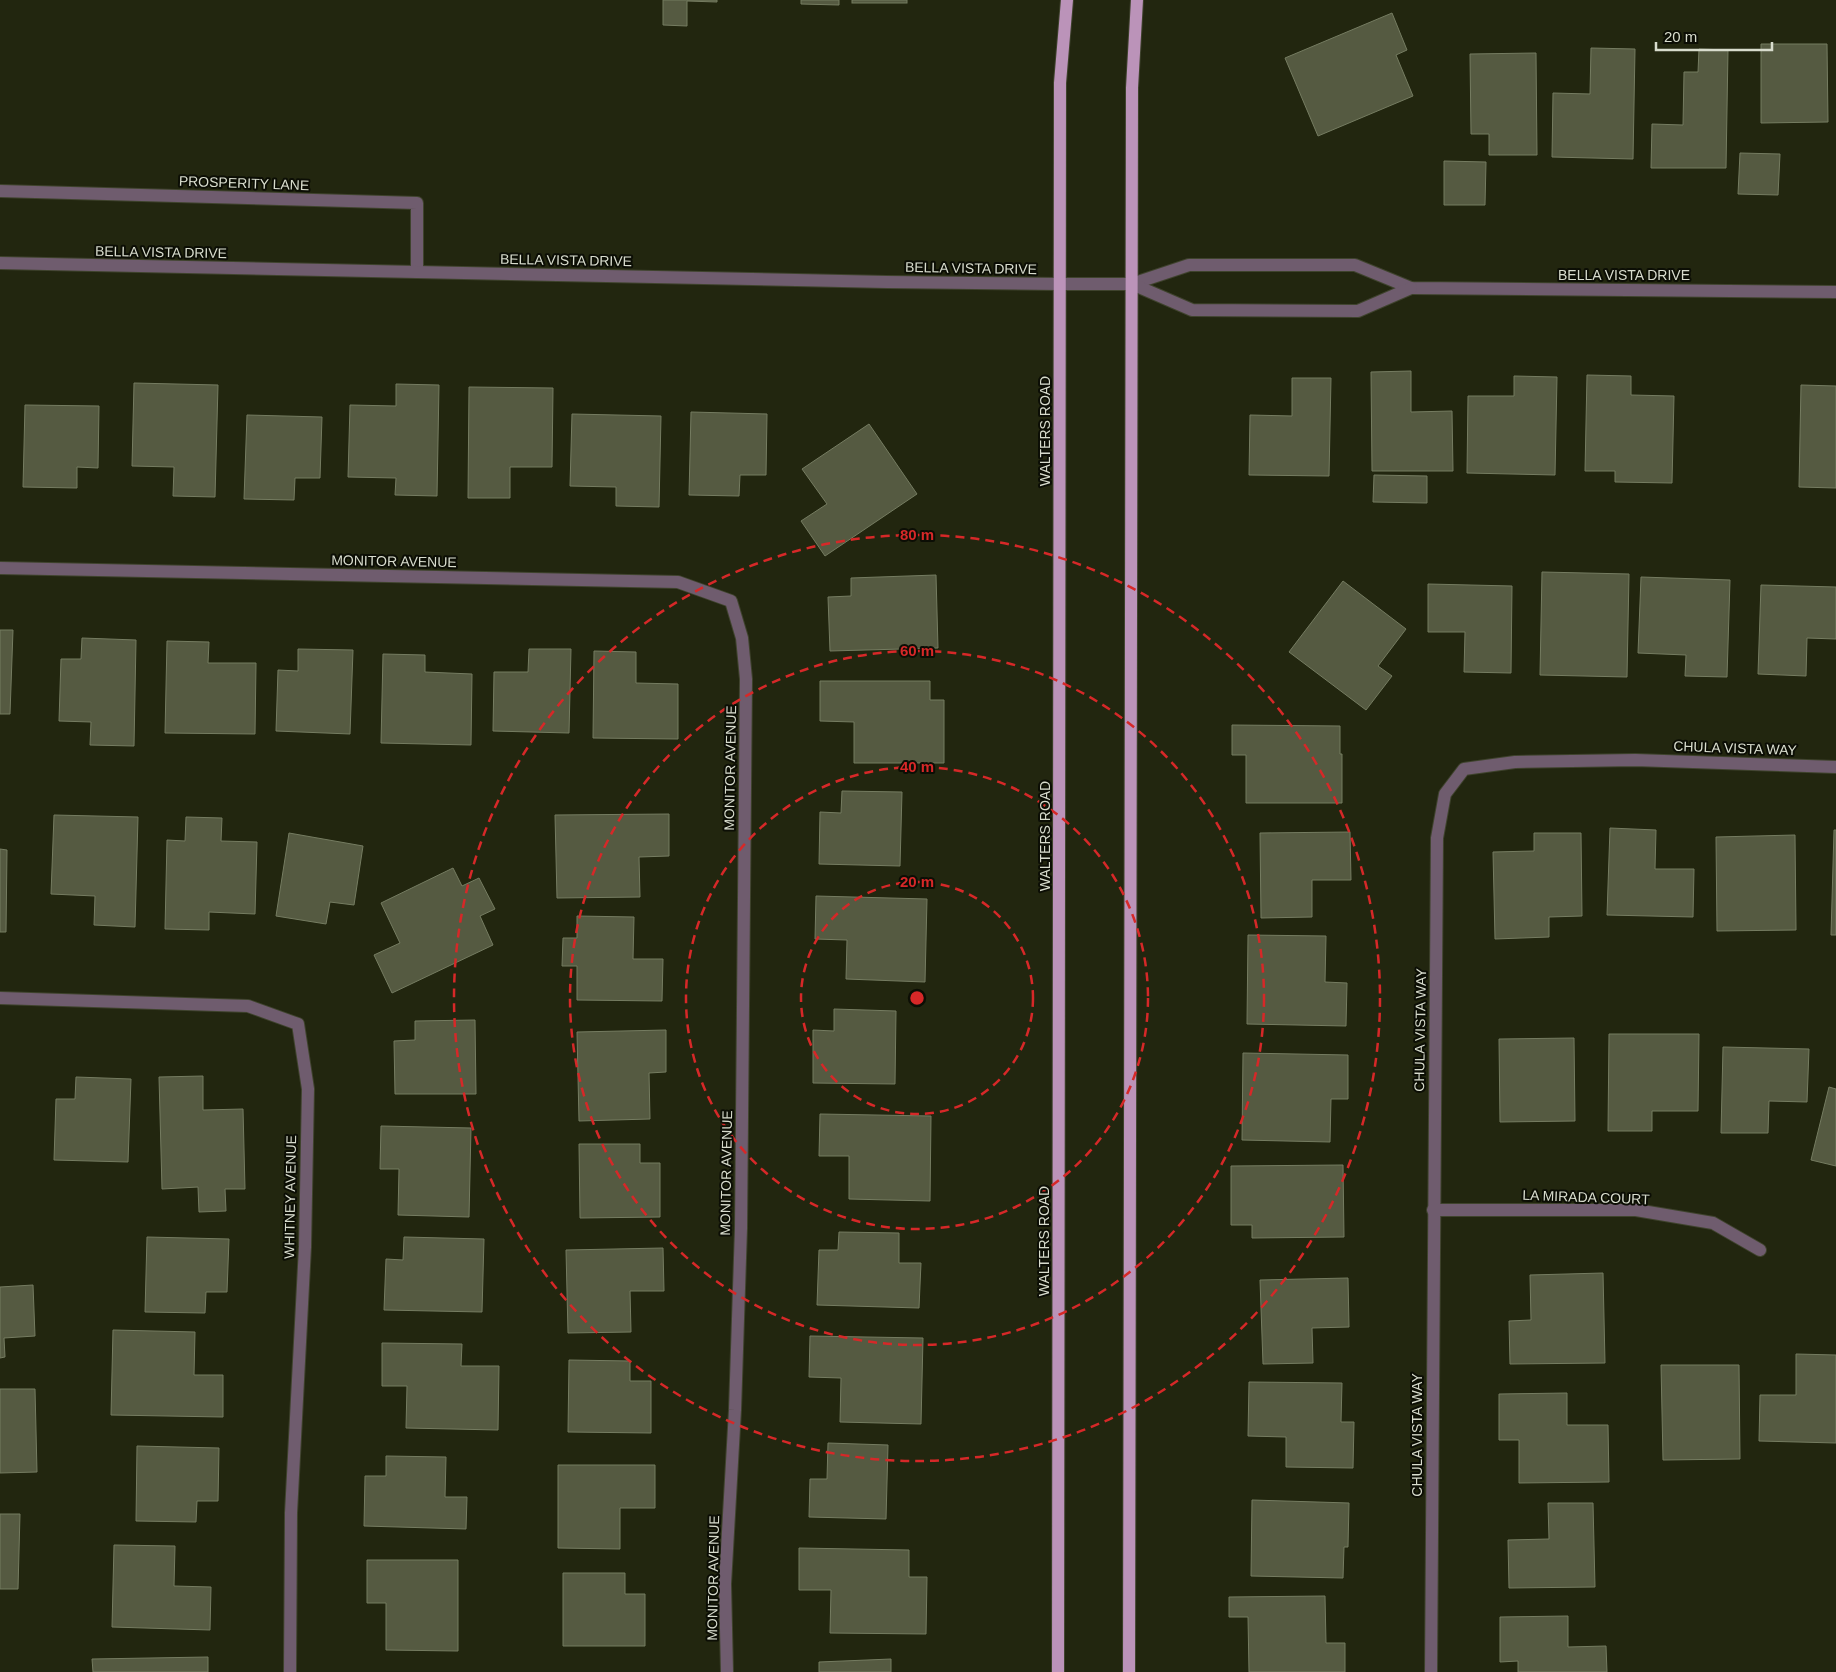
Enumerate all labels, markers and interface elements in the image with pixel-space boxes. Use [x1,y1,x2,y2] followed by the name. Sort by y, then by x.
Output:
[1656,20,1772,52] scale bar
[1664,28,1697,45] text: 20 m
[179,173,309,193] street label: PROSPERITY LANE
[95,243,227,261] street label: BELLA VISTA DRIVE
[500,251,632,269] street label: BELLA VISTA DRIVE
[905,259,1037,277] street label: BELLA VISTA DRIVE
[1558,267,1690,283] street label: BELLA VISTA DRIVE
[1037,376,1053,486] street label: WALTERS ROAD
[900,526,934,543] text: 80 m
[331,552,457,570] street label: MONITOR AVENUE
[900,642,934,659] text: 60 m
[721,705,739,831] street label: MONITOR AVENUE
[1673,738,1798,758] street label: CHULA VISTA WAY
[900,758,934,775] text: 40 m
[1037,781,1053,891] street label: WALTERS ROAD
[900,873,934,890] text: 20 m
[1411,967,1429,1092] street label: CHULA VISTA WAY
[908,989,926,1007] centre of rings
[717,1110,735,1236] street label: MONITOR AVENUE
[281,1135,299,1259] street label: WHITNEY AVENUE
[1036,1186,1052,1296] street label: WALTERS ROAD
[1522,1187,1650,1207] street label: LA MIRADA COURT
[1409,1373,1425,1497] street label: CHULA VISTA WAY
[704,1515,722,1641] street label: MONITOR AVENUE

